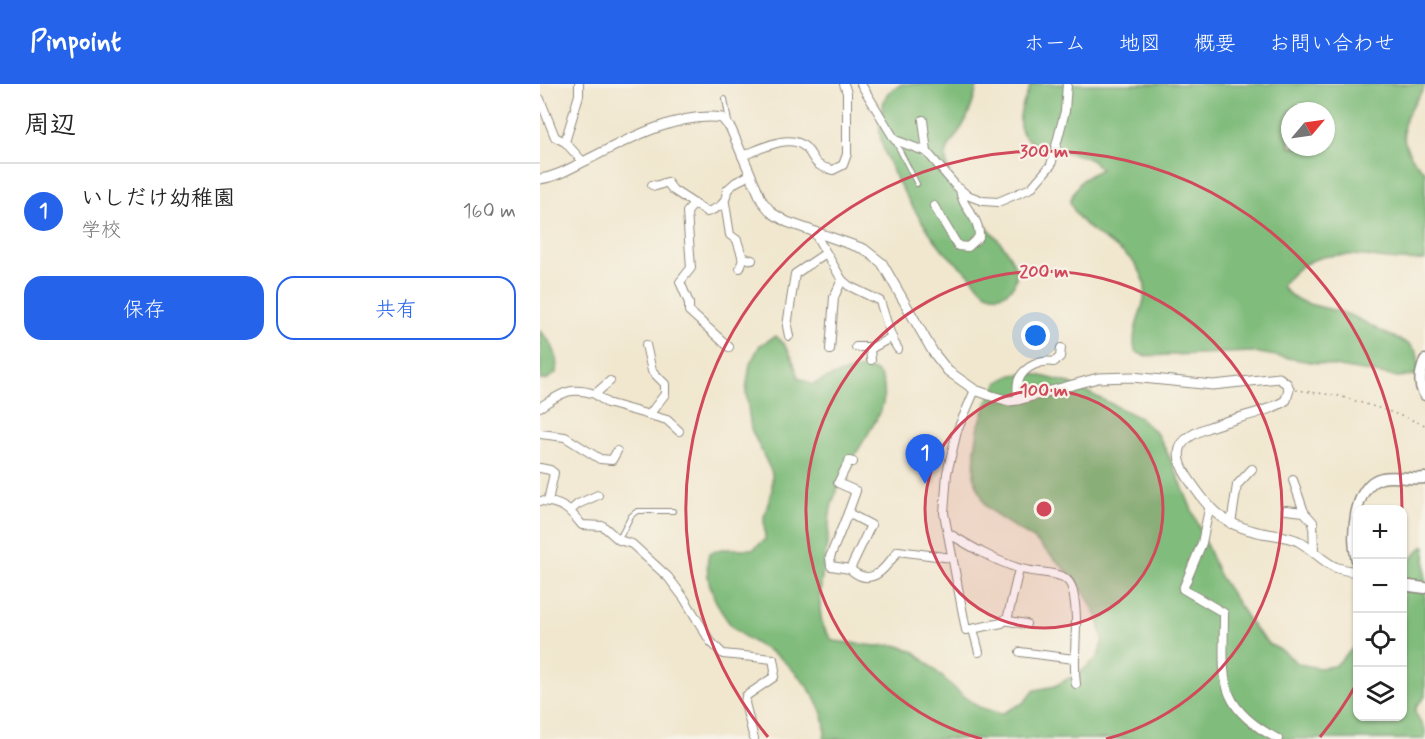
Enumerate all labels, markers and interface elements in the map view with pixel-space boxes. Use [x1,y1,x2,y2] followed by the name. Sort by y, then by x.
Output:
[30,24,121,61] text: Pinpoint
[1024,30,1086,58] text: ホーム
[1119,30,1161,58] text: 地図
[1194,30,1236,58] text: 概要
[1269,30,1395,58] text: お問い合わせ
[1281,102,1335,156] north arrow
[24,109,76,143] text: 周辺
[1020,140,1068,164] text: 300 m
[81,185,235,213] text: いしだけ幼稚園
[39,198,48,225] text: 1
[463,198,516,225] text: 160 m
[81,217,121,244] text: 学校
[1019,260,1069,284] text: 200 m
[24,276,264,340] button: 保存
[276,276,516,340] button: 共有
[1021,321,1050,350] your location
[1020,379,1068,403] text: 100 m
[906,434,944,484] pin: 1
[1034,499,1054,519] centre of rings
[1353,505,1407,721] map controls
[1353,505,1407,559] button: +
[1353,559,1407,613] button: −
[1353,613,1407,667] button: locate
[1353,667,1407,721] button: layers

